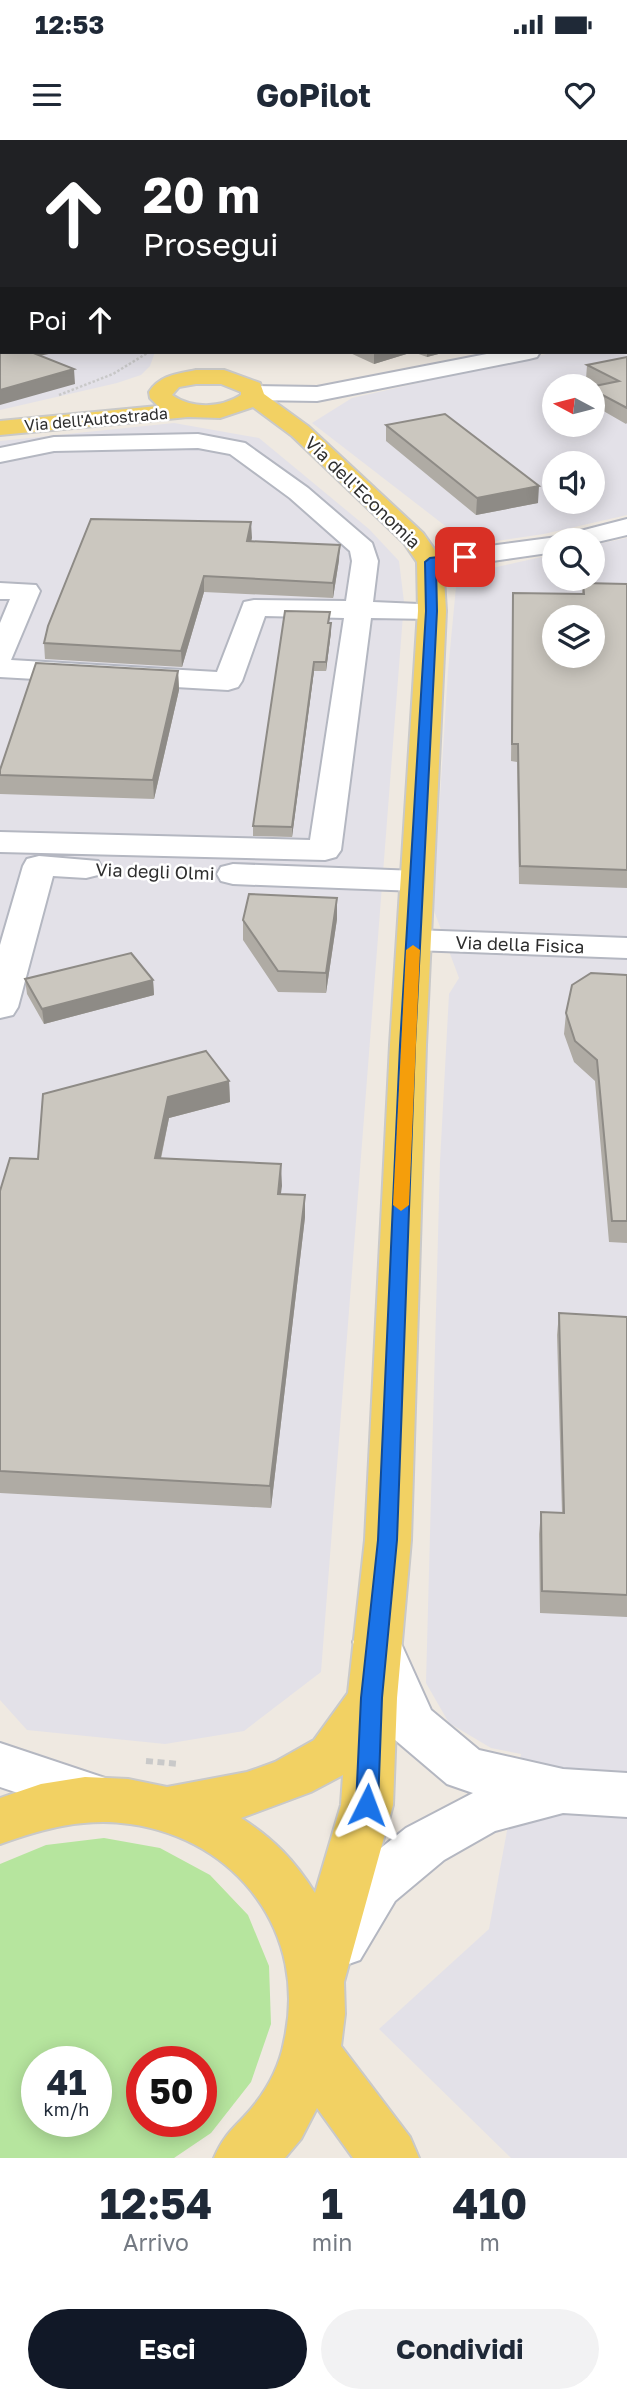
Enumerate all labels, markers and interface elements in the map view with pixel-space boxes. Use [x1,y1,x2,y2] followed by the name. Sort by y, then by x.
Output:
[35,9,104,40] text: 12:53
[28,76,66,114] icon: menu
[256,76,371,114] text: GoPilot
[561,76,599,114] icon: heart
[143,165,260,224] text: 20 m
[28,168,119,259] icon: ahead
[143,225,278,263] text: Prosegui
[81,301,119,339] icon: ahead
[28,305,67,336] text: Poi
[542,374,606,438] north arrow
[542,374,605,668] map controls
[23,403,169,435] street label: Via dell'Autostrada
[301,431,425,553] street label: Via dell'Economia
[542,451,605,514] button: sound
[435,527,495,587] pin
[542,528,605,591] button: search
[446,538,484,576] icon: arrive
[542,605,605,668] button: layers
[95,858,215,884] street label: Via degli Olmi
[455,931,585,957] street label: Via della Fisica
[330,1768,404,1842] position arrow
[126,2046,217,2137] speed limit sign: 50
[47,2061,86,2103] text: 41
[44,2098,89,2120] text: km/h
[100,2178,212,2228] text: 12:54
[321,2178,343,2228] text: 1
[452,2178,527,2228] text: 410
[123,2228,189,2256] text: Arrivo
[312,2228,353,2256] text: min
[480,2228,500,2256] text: m
[28,2309,307,2389] button: Esci
[321,2309,599,2389] button: Condividi

